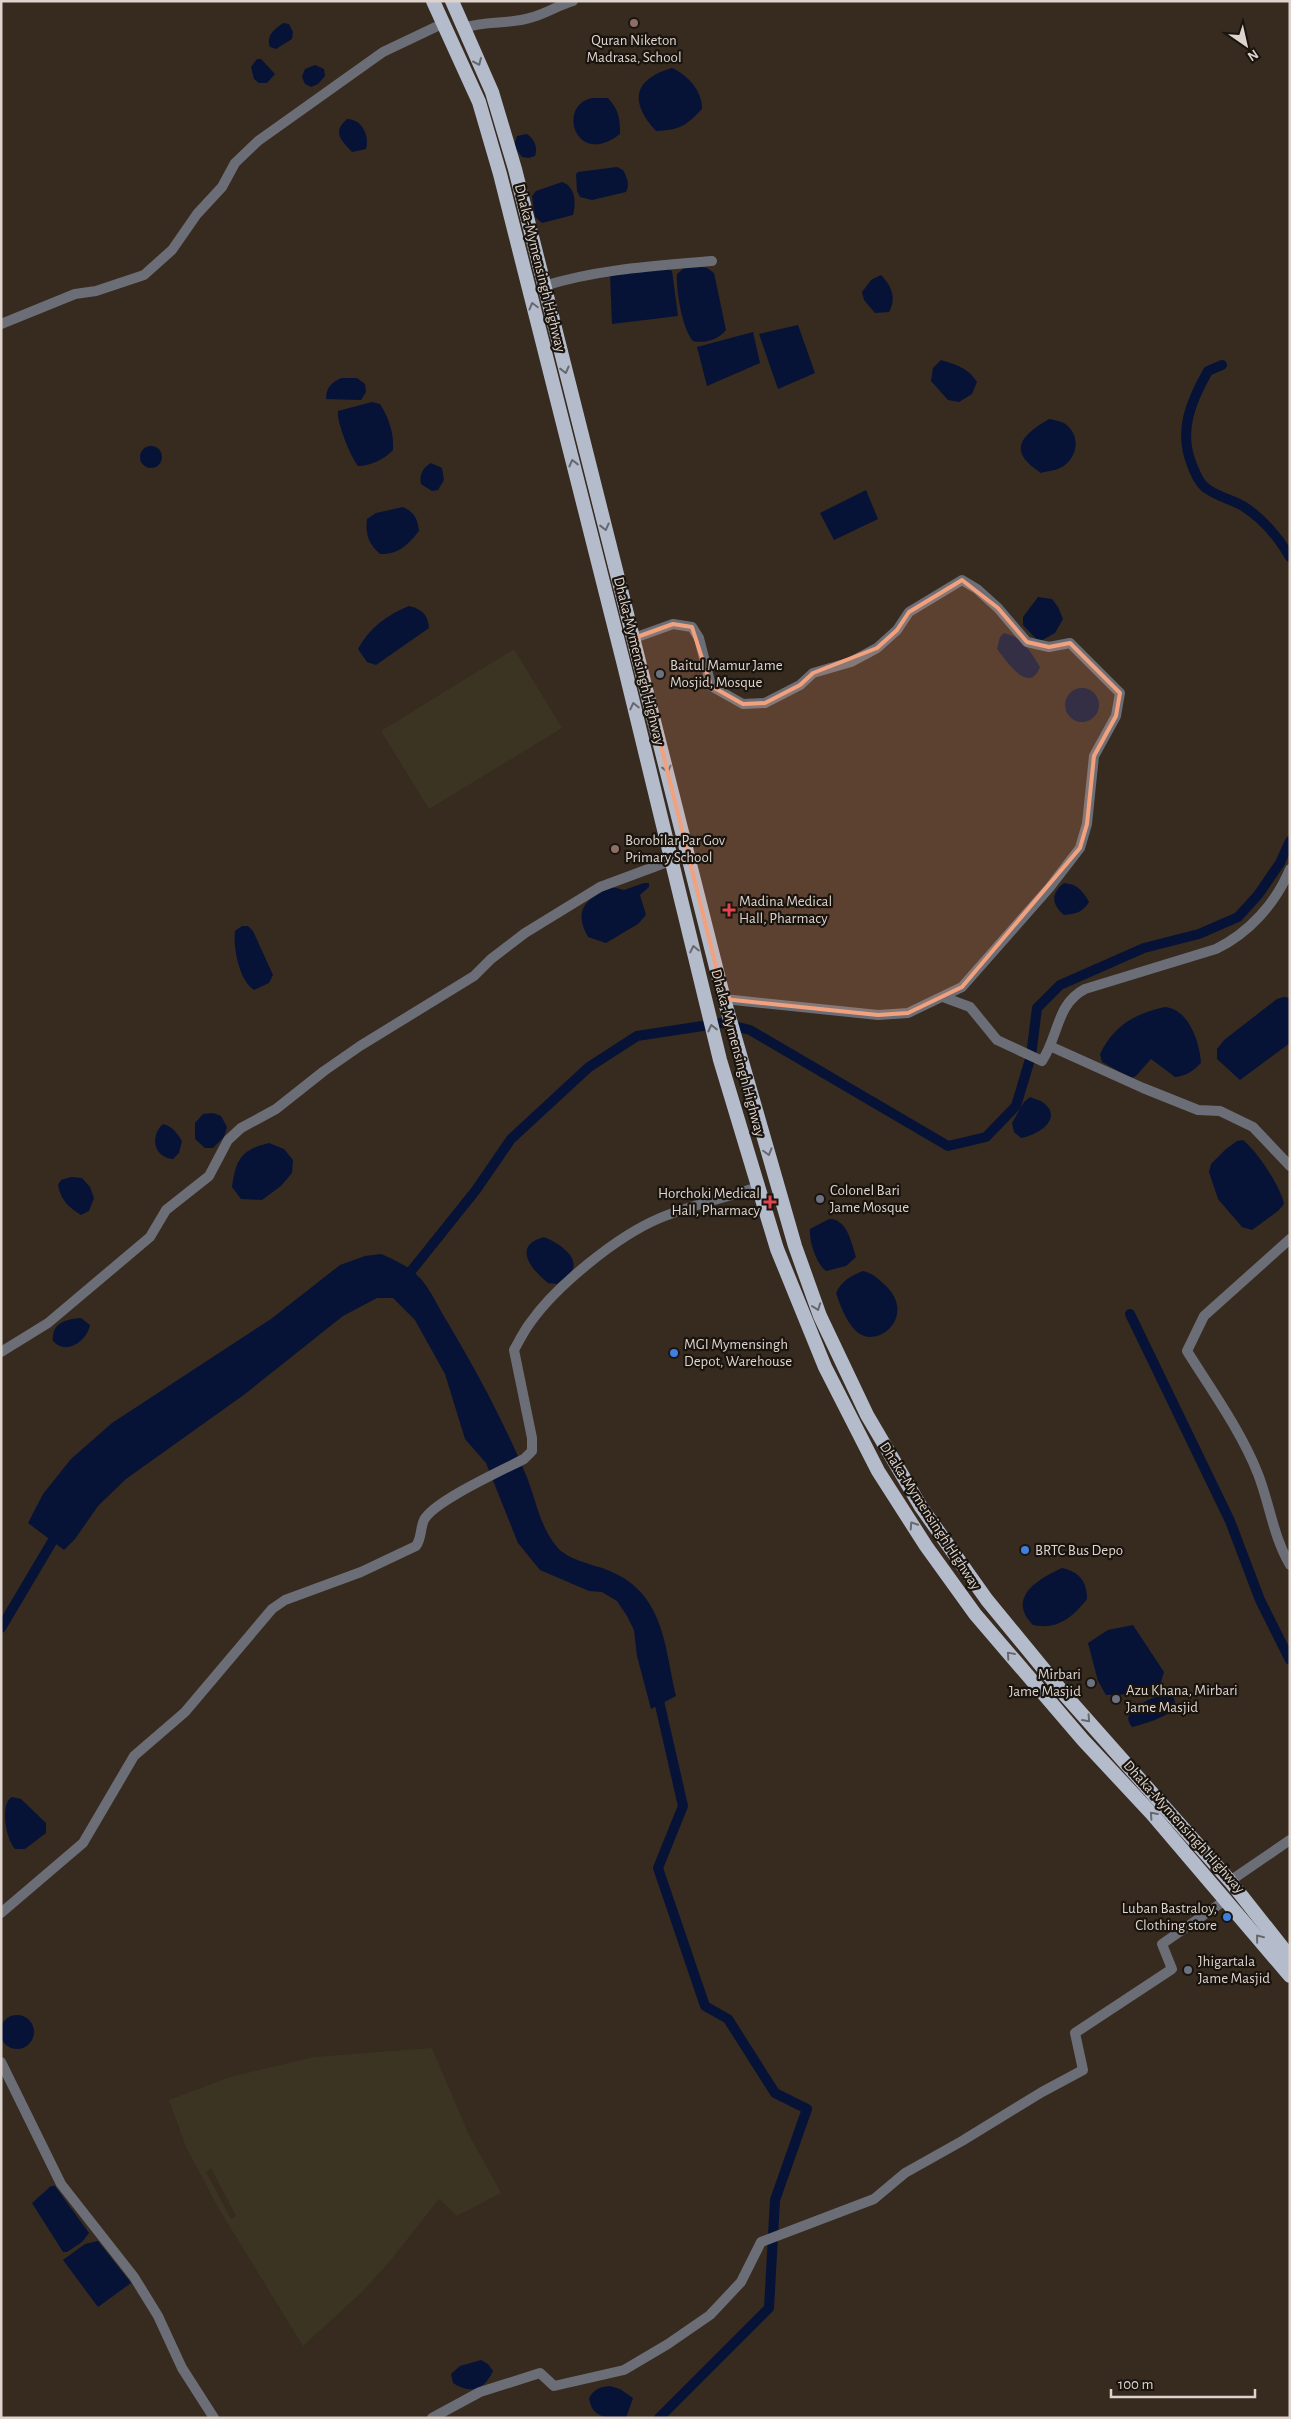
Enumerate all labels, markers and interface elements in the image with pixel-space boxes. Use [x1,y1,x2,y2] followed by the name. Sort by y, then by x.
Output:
[628,17,640,29] marker: Quran Niketon Madrasa, School
[1221,20,1271,70] north arrow
[586,33,682,65] place label: Quran Niketon Madrasa, School
[1245,46,1261,63] text: N
[472,57,483,66] one-way arrow
[512,182,568,354] street label: Dhaka-Mymensingh Highway
[528,302,539,311] one-way arrow
[559,365,570,374] one-way arrow
[568,459,579,468] one-way arrow
[600,522,610,530] one-way arrow
[611,575,667,747] street label: Dhaka-Mymensingh Highway
[670,658,783,690] place label: Baitul Mamur Jame Mosjid, Mosque
[654,668,666,680] marker: Baitul Mamur Jame Mosjid, Mosque
[629,702,640,710] one-way arrow
[661,765,671,773] one-way arrow
[625,833,726,865] place label: Borobilar Par Gov Primary School
[609,843,621,855] marker: Borobilar Par Gov Primary School
[739,894,832,926] place label: Madina Medical Hall, Pharmacy
[723,904,735,916] marker: Madina Medical Hall, Pharmacy
[689,944,700,953] one-way arrow
[708,968,768,1139] street label: Dhaka-Mymensingh Highway
[707,1024,718,1032] one-way arrow
[762,1148,772,1156] one-way arrow
[830,1183,909,1215] place label: Colonel Bari Jame Mosque
[658,1186,761,1218] place label: Horchoki Medical Hall, Pharmacy
[814,1193,826,1205] marker: Colonel Bari Jame Mosque
[764,1196,776,1208] marker: Horchoki Medical Hall, Pharmacy
[811,1302,821,1311] one-way arrow
[684,1337,792,1369] place label: MGI Mymensingh Depot, Warehouse
[668,1347,680,1359] marker: MGI Mymensingh Depot, Warehouse
[877,1439,984,1593] street label: Dhaka-Mymensingh Highway
[910,1521,919,1530] one-way arrow
[1035,1543,1123,1558] place label: BRTC Bus Depo
[1019,1544,1031,1556] marker: BRTC Bus Depo
[1007,1651,1016,1660] one-way arrow
[1009,1667,1081,1699] place label: Mirbari Jame Masjid
[1085,1677,1097,1689] marker: Mirbari Jame Masjid
[1126,1683,1238,1715] place label: Azu Khana, Mirbari Jame Masjid
[1110,1693,1122,1705] marker: Azu Khana, Mirbari Jame Masjid
[1081,1714,1090,1723] one-way arrow
[1121,1758,1248,1897] street label: Dhaka-Mymensingh Highway
[1150,1811,1159,1820] one-way arrow
[1122,1901,1217,1933] place label: Luban Bastraloy, Clothing store
[1221,1911,1233,1923] marker: Luban Bastraloy, Clothing store
[1255,1935,1264,1944] one-way arrow
[1198,1954,1270,1986] place label: Jhigartala Jame Masjid
[1182,1964,1194,1976] marker: Jhigartala Jame Masjid
[1111,2366,1255,2398] scale bar
[1118,2377,1153,2392] text: 100 m

